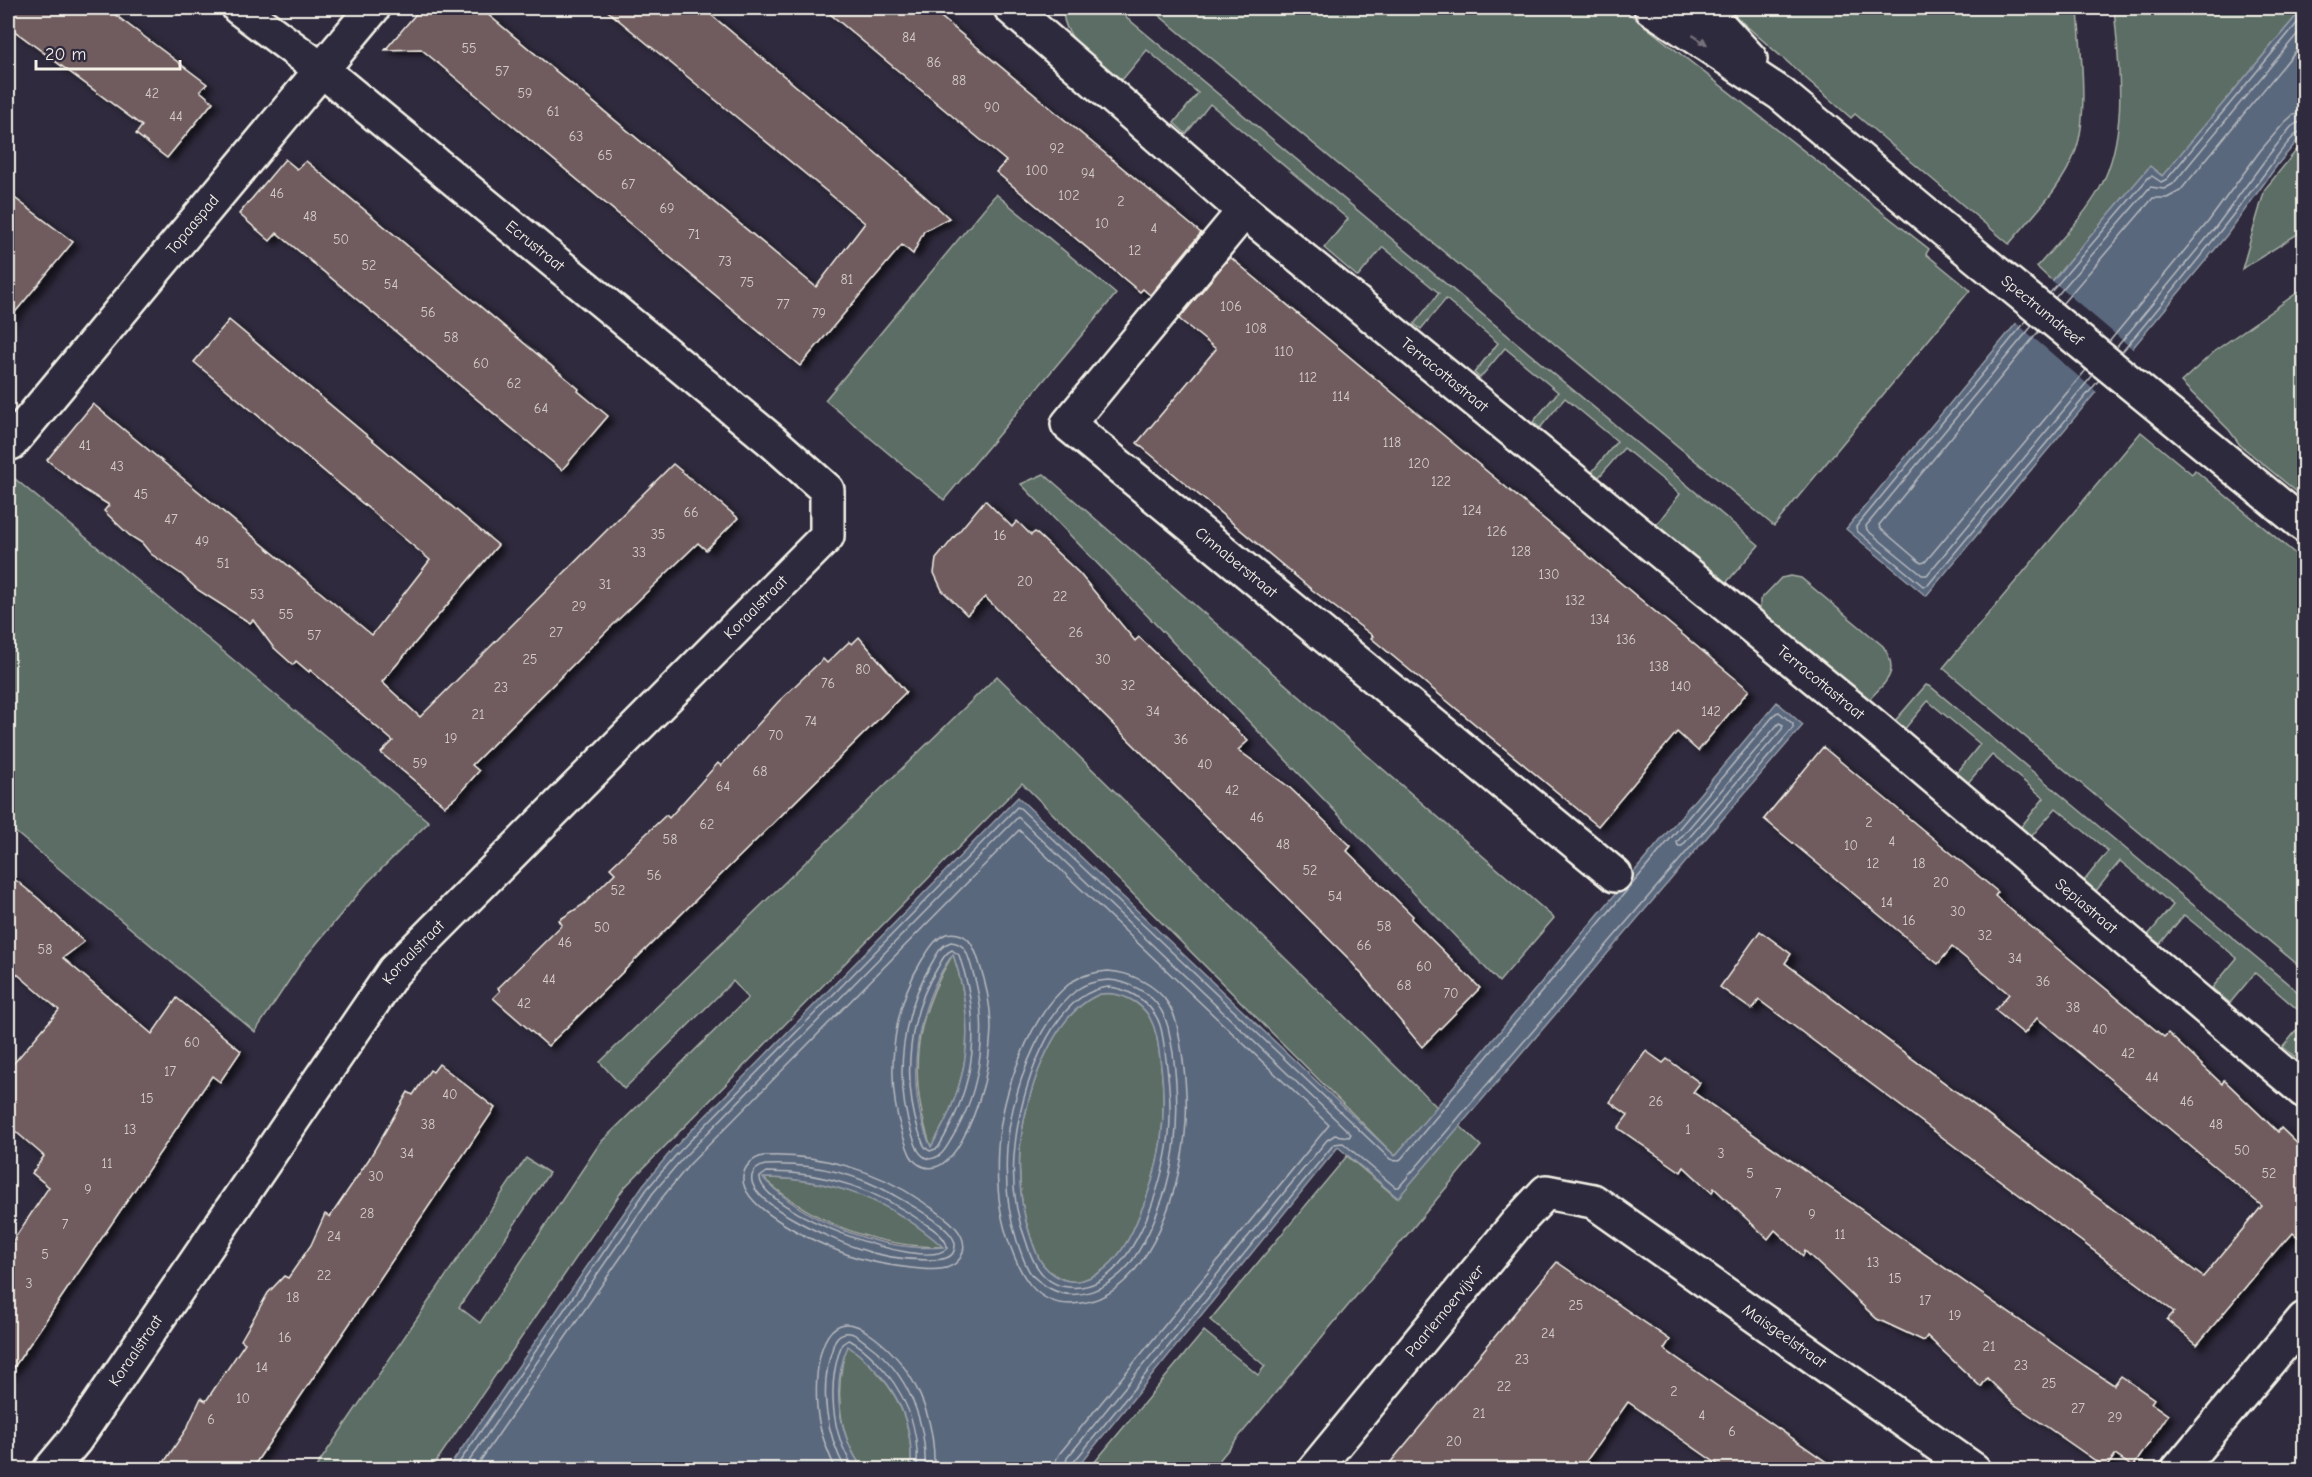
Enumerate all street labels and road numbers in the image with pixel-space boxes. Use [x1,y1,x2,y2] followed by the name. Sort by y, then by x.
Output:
[163,191,223,258] street label: Topaaspad
[502,217,568,275] street label: Ecrustraat
[1997,272,2088,350] street label: Spectrumdreef
[1397,334,1492,416] street label: Terracottastraat
[1191,523,1281,602] street label: Cinnaberstraat
[720,572,791,643] street label: Koraalstraat
[1774,642,1868,724] street label: Terracottastraat
[2051,875,2121,938] street label: Sepiastraat
[379,916,448,988] street label: Koraalstraat
[1402,1261,1488,1360] street label: Paarlemoervijver
[1739,1300,1830,1372] street label: Maisgeelstraat
[105,1311,166,1390] street label: Koraalstraat

